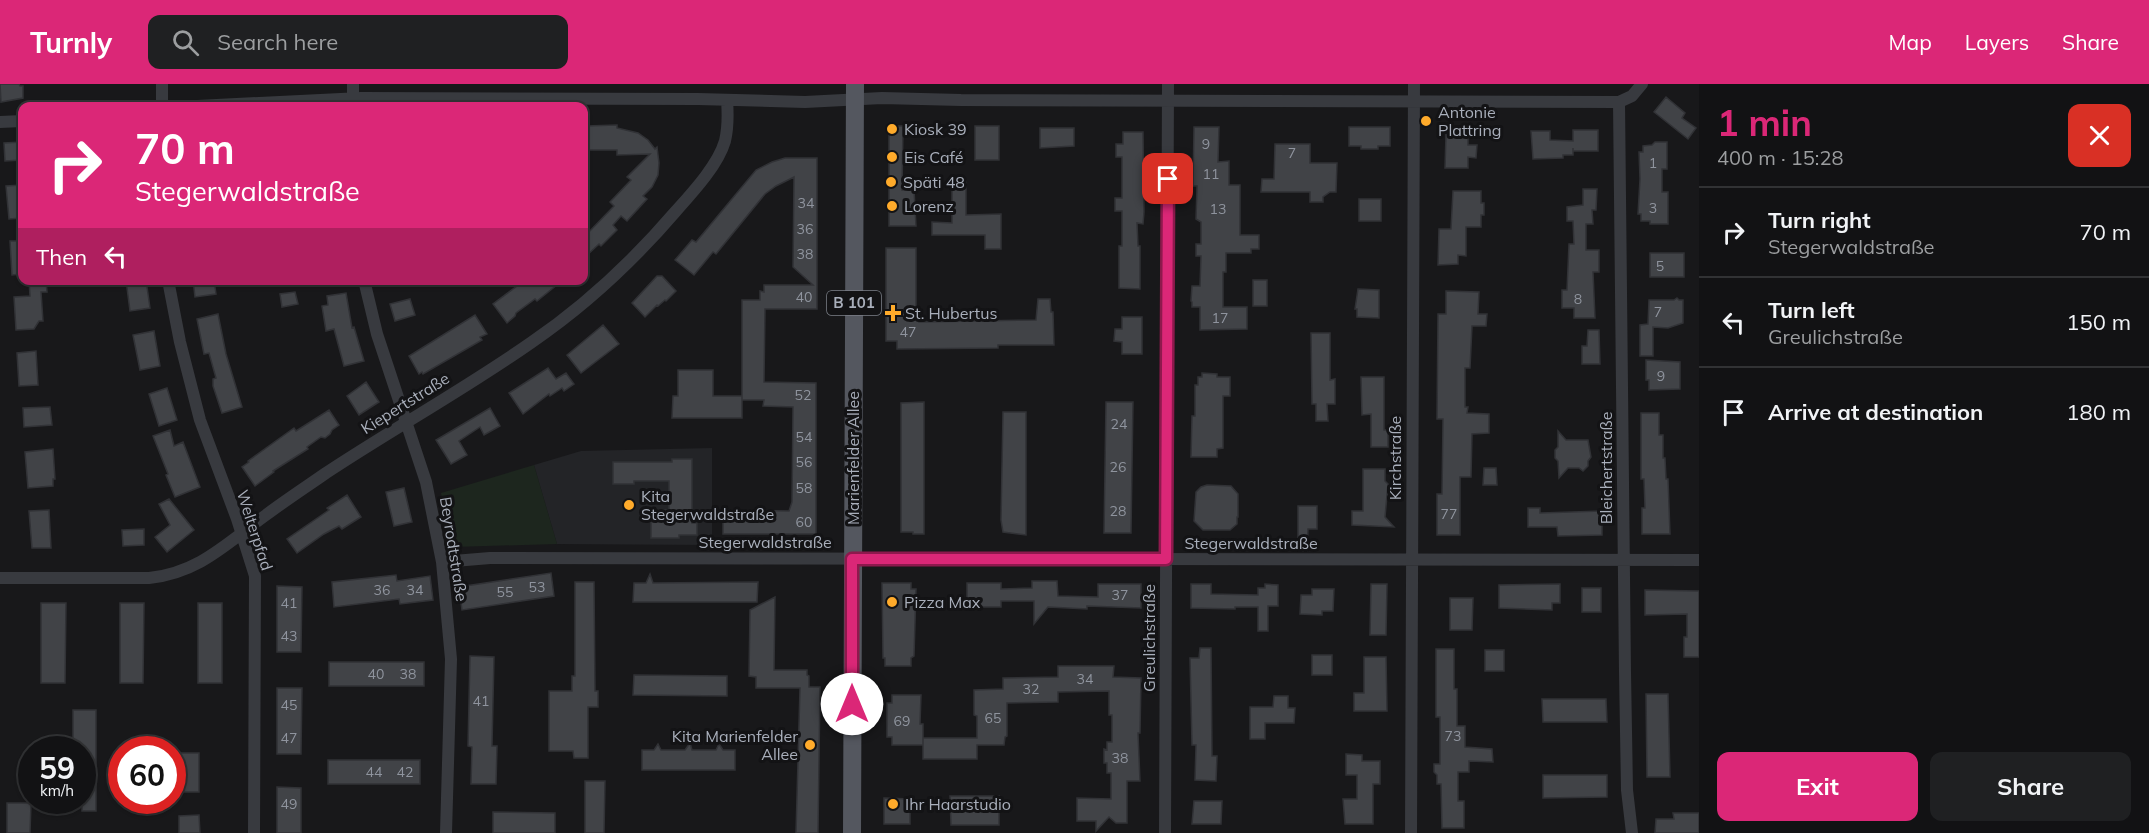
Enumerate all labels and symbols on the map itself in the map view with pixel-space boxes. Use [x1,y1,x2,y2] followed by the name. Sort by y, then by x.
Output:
[1438,102,1501,140] place label: Antonie Plattring
[1419,114,1433,128] marker: Antonie Plattring
[904,119,967,139] place label: Kiosk 39
[885,122,899,136] marker: Kiosk 39
[1202,135,1210,153] house number: 9
[1288,144,1296,162] house number: 7
[904,147,964,167] place label: Eis Café
[885,150,899,164] marker: Eis Café
[1142,153,1193,204] pin
[1649,154,1657,172] house number: 1
[1203,165,1219,183] house number: 11
[903,172,965,192] place label: Späti 48
[884,175,898,189] marker: Späti 48
[798,194,815,212] house number: 34
[904,196,954,216] place label: Lorenz
[885,199,899,213] marker: Lorenz
[1649,199,1657,217] house number: 3
[1210,200,1226,218] house number: 13
[797,220,813,238] house number: 36
[797,245,813,263] house number: 38
[1656,257,1664,275] house number: 5
[796,288,812,306] house number: 40
[1574,290,1582,308] house number: 8
[827,291,881,315] road number: B 101
[905,303,997,323] place label: St. Hubertus
[1654,303,1662,321] house number: 7
[886,306,900,320] marker: St. Hubertus
[1212,309,1228,327] house number: 17
[900,323,916,341] house number: 47
[1657,367,1665,385] house number: 9
[357,368,453,438] street label: Kiepertstraße
[795,386,811,404] house number: 52
[843,391,863,525] street label: Marienfelder Allee
[1596,412,1616,524] street label: Bleichertstraße
[1111,415,1128,433] house number: 24
[1385,416,1405,500] street label: Kirchstraße
[796,428,813,446] house number: 54
[796,453,812,471] house number: 56
[1110,458,1126,476] house number: 26
[796,479,812,497] house number: 58
[641,486,774,524] place label: Kita Stegerwaldstraße
[233,487,277,573] street label: Welterpfad
[436,495,472,603] street label: Beyrodtstraße
[622,498,636,512] marker: Kita Stegerwaldstraße
[1110,502,1126,520] house number: 28
[1441,505,1457,523] house number: 77
[796,513,812,531] house number: 60
[698,532,832,552] street label: Stegerwaldstraße
[1184,533,1318,553] street label: Stegerwaldstraße
[529,578,545,596] house number: 53
[374,581,390,599] house number: 36
[407,581,424,599] house number: 34
[497,583,513,601] house number: 55
[1139,584,1159,692] street label: Greulichstraße
[1112,586,1128,604] house number: 37
[904,592,981,612] place label: Pizza Max
[281,594,297,612] house number: 41
[885,595,899,609] marker: Pizza Max
[281,627,297,645] house number: 43
[368,665,384,683] house number: 40
[400,665,416,683] house number: 38
[1077,670,1094,688] house number: 34
[820,672,884,736] position arrow
[1023,680,1039,698] house number: 32
[473,692,489,710] house number: 41
[281,696,297,714] house number: 45
[985,709,1001,727] house number: 65
[894,712,910,730] house number: 69
[672,726,798,764] place label: Kita Marienfelder Allee
[1445,727,1461,745] house number: 73
[281,729,297,747] house number: 47
[108,736,186,814] speed limit sign: 60
[803,738,817,752] marker: Kita Marienfelder Allee
[1112,749,1128,767] house number: 38
[366,763,383,781] house number: 44
[397,763,413,781] house number: 42
[905,794,1011,814] place label: Ihr Haarstudio
[281,795,297,813] house number: 49
[886,797,900,811] marker: Ihr Haarstudio

